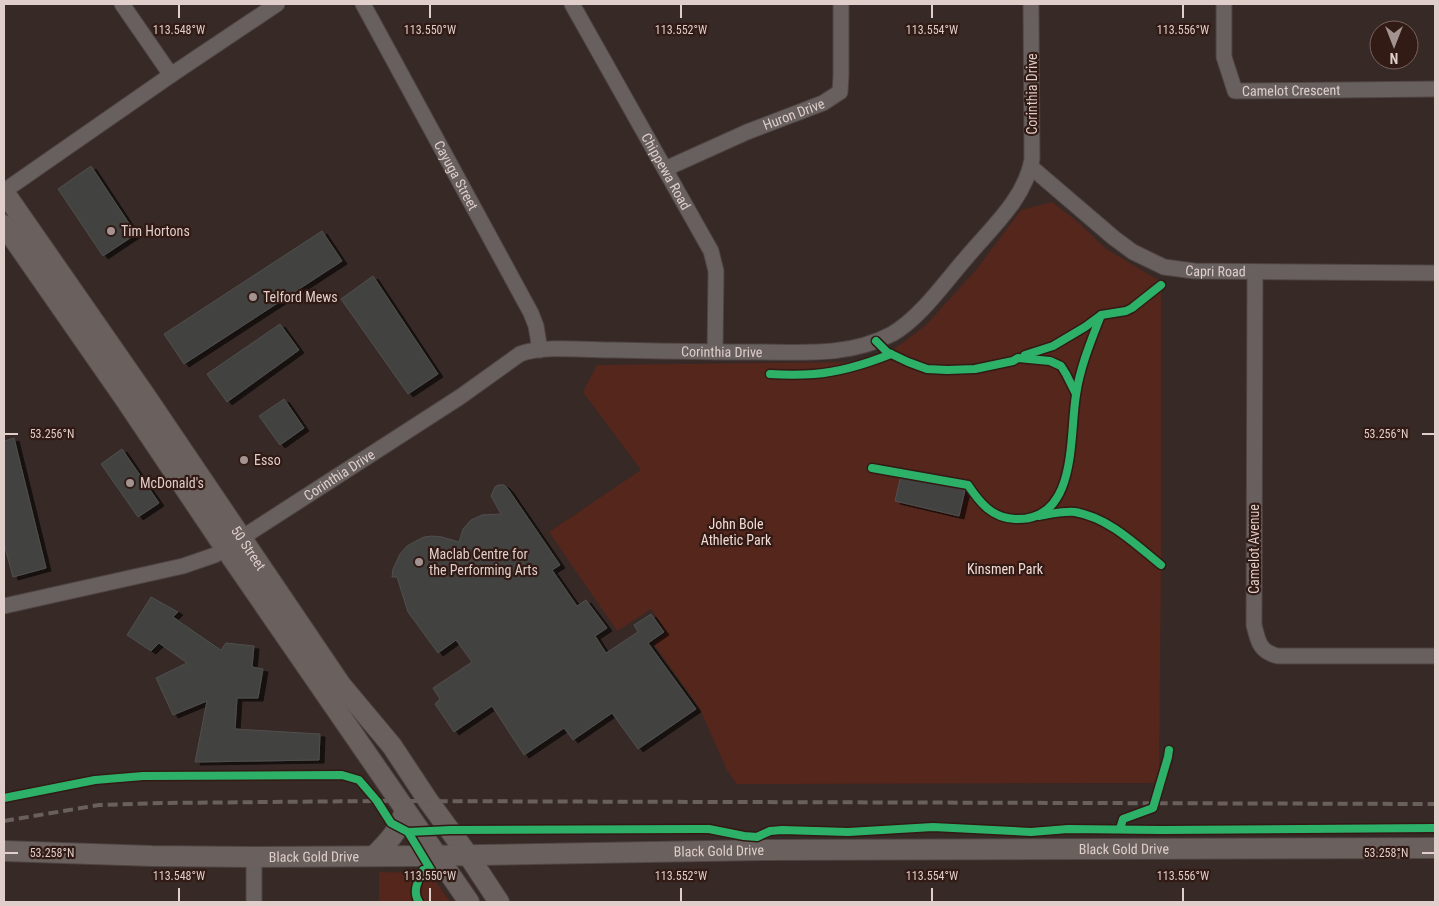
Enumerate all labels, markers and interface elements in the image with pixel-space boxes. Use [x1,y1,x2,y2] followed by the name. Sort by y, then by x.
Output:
[1369,20,1419,70] north arrow
[153,23,205,37] text: 113.548°W
[404,23,456,37] text: 113.550°W
[655,23,707,37] text: 113.552°W
[906,23,958,37] text: 113.554°W
[1157,23,1209,37] text: 113.556°W
[1390,50,1398,66] text: N
[1024,53,1040,135] street label: Corinthia Drive
[1242,82,1341,99] street label: Camelot Crescent
[761,95,827,133] street label: Huron Drive
[638,130,694,212] street label: Chippewa Road
[431,138,482,213] street label: Cayuga Street
[121,223,190,239] place label: Tim Hortons
[105,225,117,237] marker: Tim Hortons
[1184,262,1246,279] street label: Capri Road
[263,289,338,305] place label: Telford Mews
[247,291,259,303] marker: Telford Mews
[681,343,763,360] street label: Corinthia Drive
[30,427,74,441] text: 53.256°N
[1364,427,1408,441] text: 53.256°N
[301,446,378,504] street label: Corinthia Drive
[254,452,281,468] place label: Esso
[238,454,250,466] marker: Esso
[140,475,204,491] place label: McDonald's
[124,477,136,489] marker: McDonald's
[1246,504,1262,594] street label: Camelot Avenue
[701,516,772,548] park label: John Bole Athletic Park
[228,523,269,573] street label: 50 Street
[429,546,538,578] place label: Maclab Centre for the Performing Arts
[413,556,425,568] marker: Maclab Centre for the Performing Arts
[967,561,1044,577] park label: Kinsmen Park
[1079,841,1169,857] street label: Black Gold Drive
[674,842,765,860] street label: Black Gold Drive
[30,846,74,860] text: 53.258°N
[1364,846,1408,860] text: 53.258°N
[269,848,360,865] street label: Black Gold Drive
[153,869,205,883] text: 113.548°W
[404,869,456,883] text: 113.550°W
[655,869,707,883] text: 113.552°W
[906,869,958,883] text: 113.554°W
[1157,869,1209,883] text: 113.556°W

